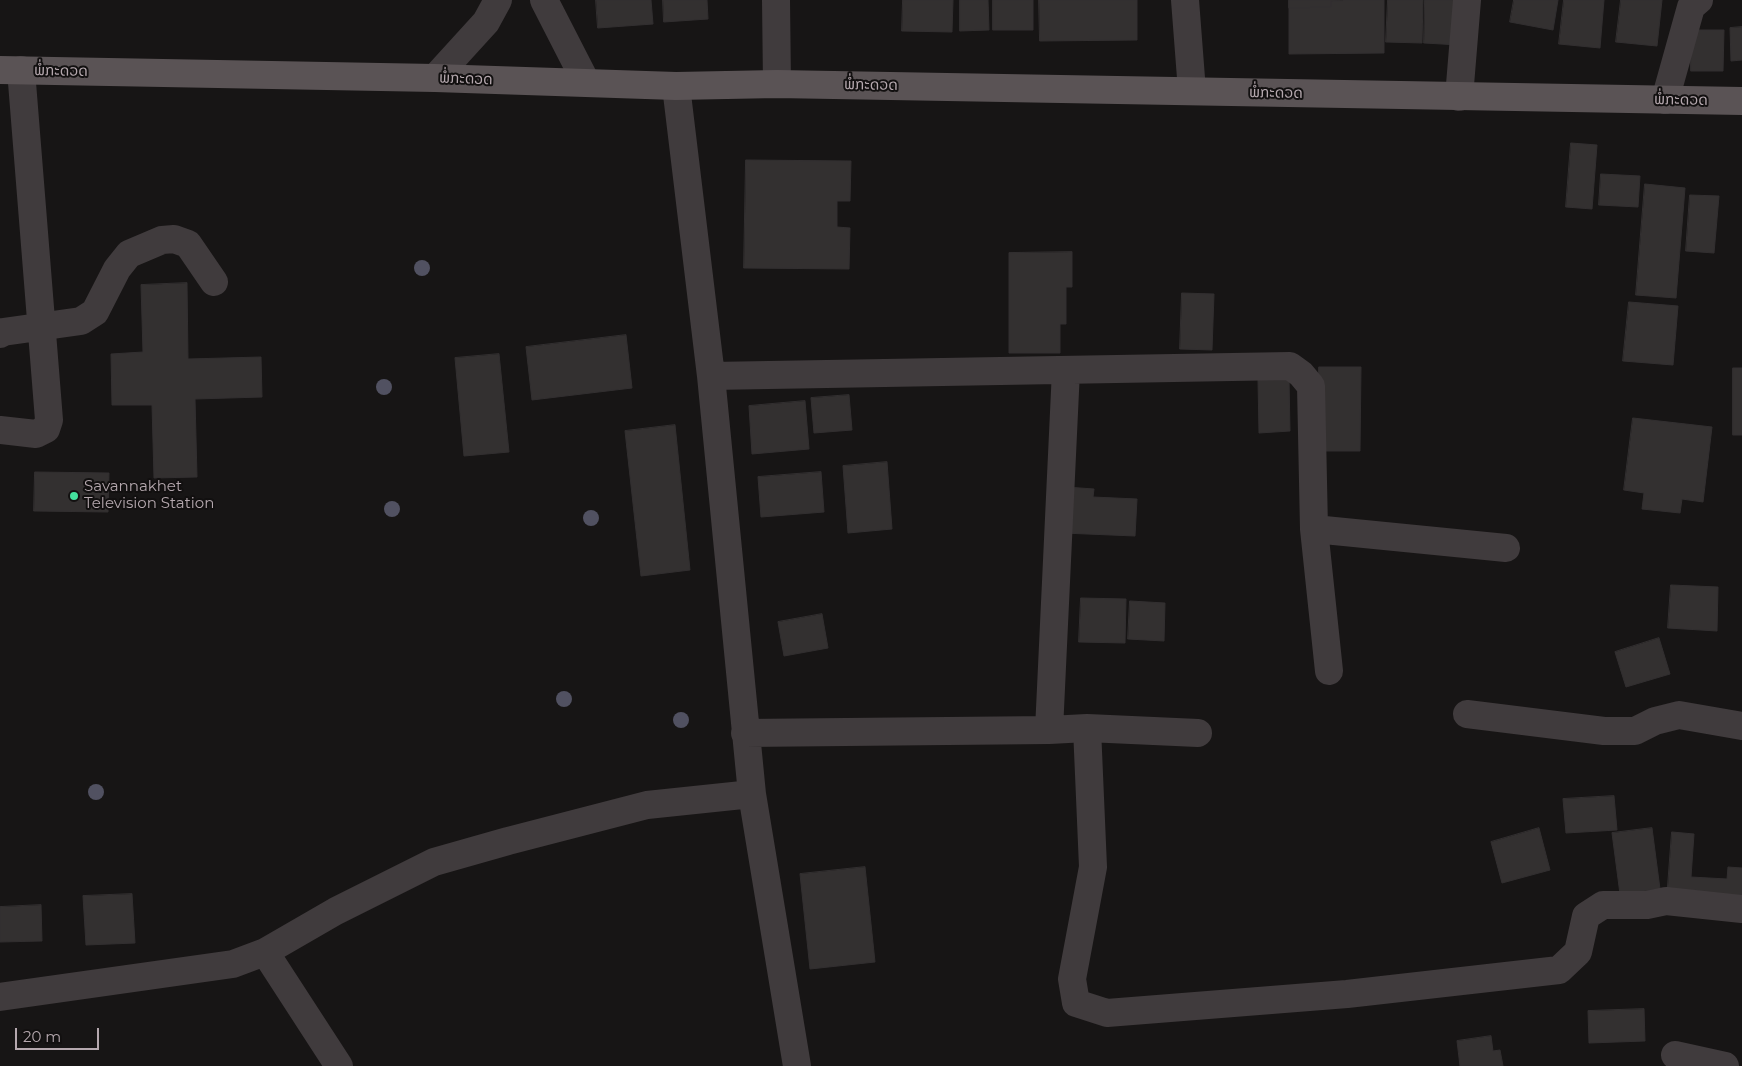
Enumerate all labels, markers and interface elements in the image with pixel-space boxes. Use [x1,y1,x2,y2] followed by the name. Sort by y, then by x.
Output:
[34,62,88,80] street label: ພໍ່ກະດວດ
[439,69,493,89] street label: ພໍ່ກະດວດ
[844,76,898,94] street label: ພໍ່ກະດວດ
[1249,84,1303,102] street label: ພໍ່ກະດວດ
[1654,91,1708,109] street label: ພໍ່ກະດວດ
[84,478,214,513] place label: Savannakhet Television Station
[68,490,80,502] marker: Savannakhet Television Station
[18,1018,101,1050] scale bar
[23,1027,61,1046] text: 20 m

